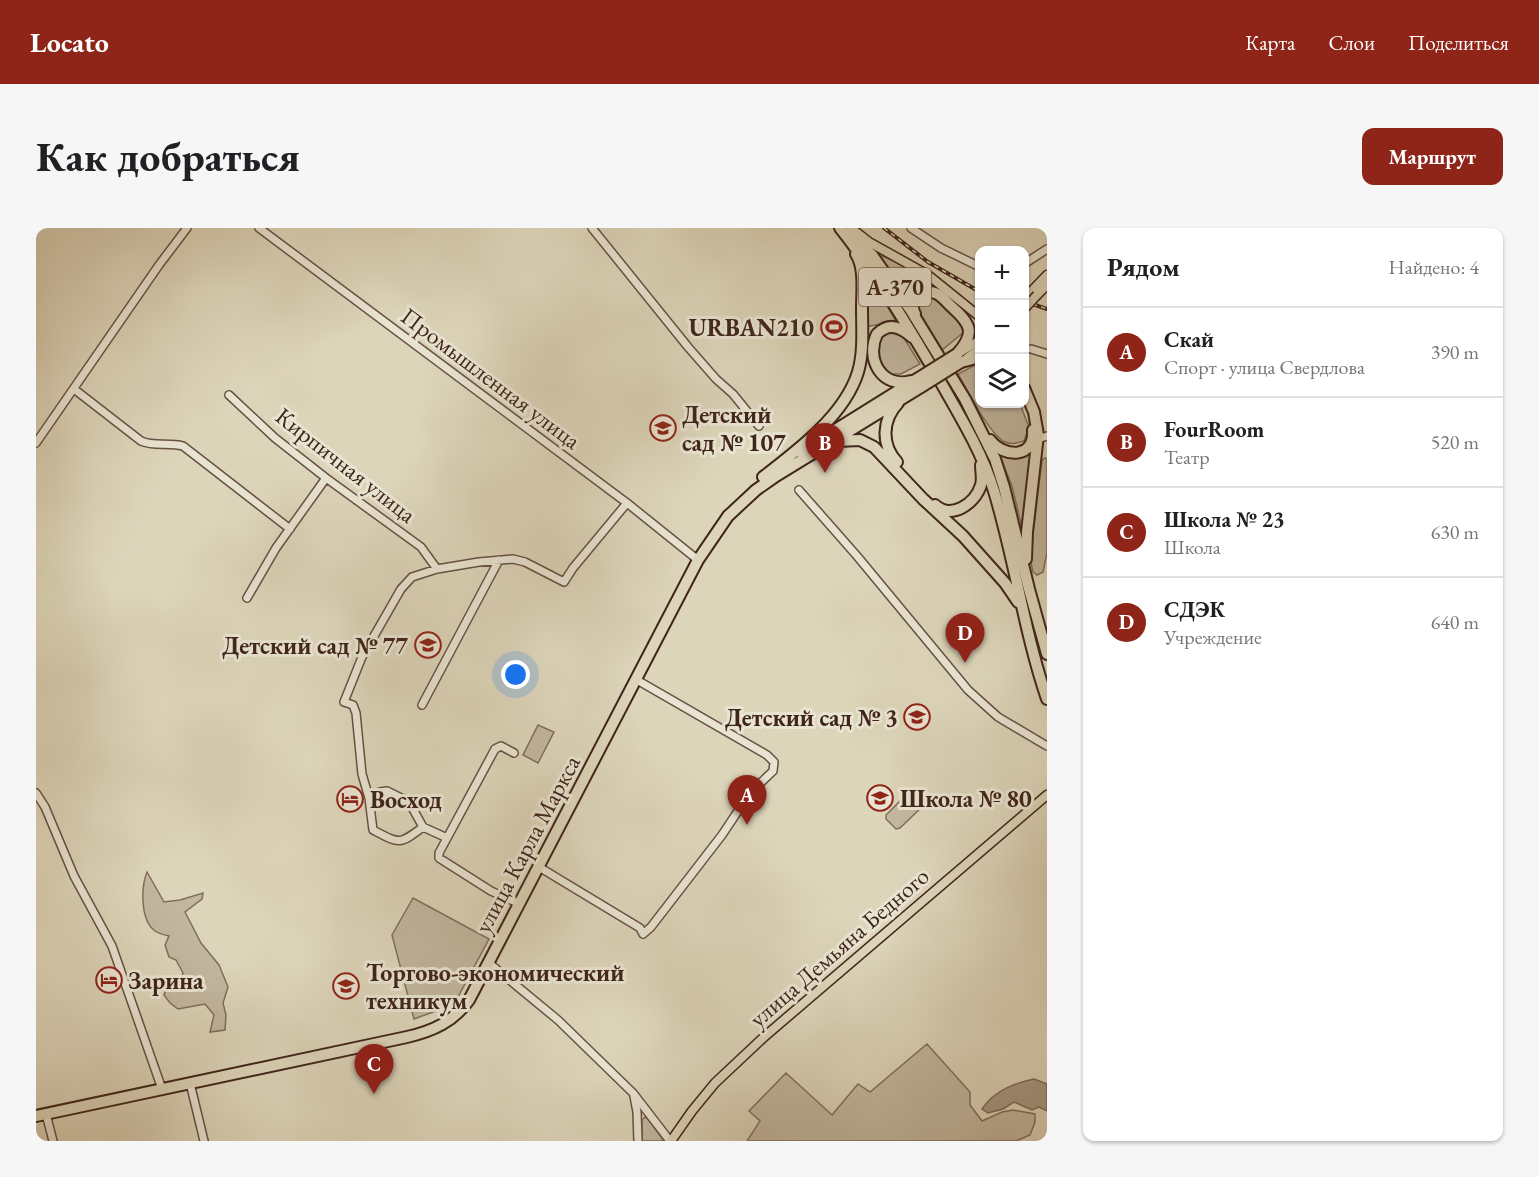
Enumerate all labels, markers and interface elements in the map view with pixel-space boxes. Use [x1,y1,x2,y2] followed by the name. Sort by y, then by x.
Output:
[30,24,109,60] text: Locato
[1245,29,1295,56] text: Карта
[1328,29,1375,56] text: Слои
[1408,29,1509,56] text: Поделиться
[1362,128,1503,185] button: Маршрут
[36,129,300,184] text: Как добраться
[975,246,1029,408] map controls
[975,246,1029,300] button: +
[1107,250,1180,284] text: Рядом
[1388,254,1479,280] text: Найдено: 4
[859,268,931,306] road number: А-370
[395,300,587,456] street label: Промышленная улица
[975,300,1029,354] button: −
[689,312,814,343] place label: URBAN210
[819,312,849,342] sports icon: URBAN210
[1164,325,1214,354] text: Скай
[1119,339,1134,365] text: A
[1431,339,1479,365] text: 390 m
[975,354,1029,408] button: layers
[1164,354,1365,380] text: Спорт · улица Свердлова
[682,399,786,458] place label: Детский сад № 107
[269,400,423,530] street label: Кирпичная улица
[648,413,678,443] school or university icon: Детский сад № 107
[1164,415,1264,444] text: FourRoom
[806,424,844,473] pin: B
[1120,429,1133,455] text: B
[1431,429,1479,455] text: 520 m
[1164,444,1210,470] text: Театр
[1164,505,1285,534] text: Школа № 23
[1119,519,1134,545] text: C
[1431,519,1479,545] text: 630 m
[1164,534,1221,560] text: Школа
[1164,595,1225,624] text: СДЭК
[1119,609,1134,635] text: D
[1431,609,1479,635] text: 640 m
[946,614,984,663] pin: D
[1164,624,1262,650] text: Учреждение
[222,630,408,661] place label: Детский сад № 77
[413,630,443,660] school or university icon: Детский сад № 77
[501,660,530,689] your location
[725,702,898,733] place label: Детский сад № 3
[902,702,932,732] school or university icon: Детский сад № 3
[467,749,587,938] street label: улица Карла Маркса
[728,776,766,825] pin: A
[865,783,895,813] school or university icon: Школа № 80
[900,783,1032,814] place label: Школа № 80
[335,784,365,814] hotel icon: Восход
[370,784,442,815] place label: Восход
[743,860,936,1034] street label: улица Демьяна Бедного
[366,957,624,1017] place label: Торгово-экономический техникум
[94,965,124,995] hotel icon: Зарина
[128,965,204,996] place label: Зарина
[331,971,361,1001] school or university icon: Торгово-экономический техникум
[354,1044,394,1094] pin: C

